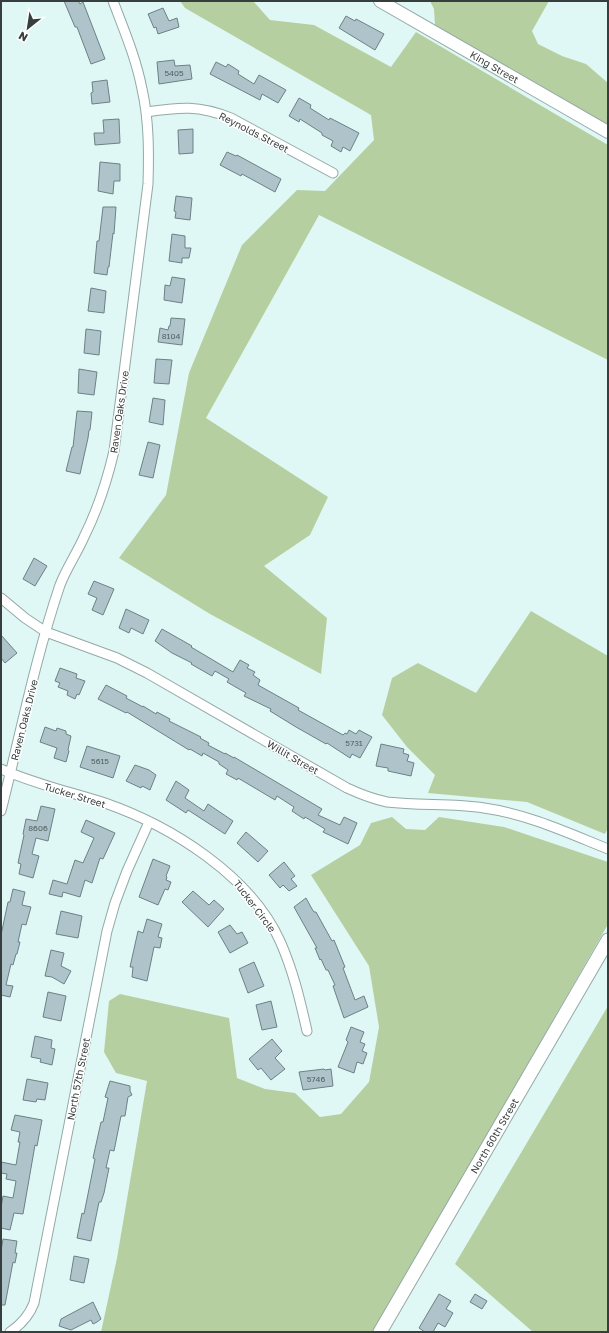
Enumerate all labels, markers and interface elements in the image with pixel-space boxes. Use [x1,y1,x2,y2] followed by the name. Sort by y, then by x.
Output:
[8,8,48,48] north arrow
[16,29,30,45] text: N
[468,48,521,85] street label: King Street
[164,68,184,78] house number: 5405
[217,109,291,155] street label: Reynolds Street
[162,331,180,341] house number: 8104
[107,370,131,454] street label: Raven Oaks Drive
[8,678,40,762] street label: Raven Oaks Drive
[265,737,321,777] street label: Willit Street
[345,738,363,748] house number: 5731
[91,756,109,766] house number: 5615
[43,780,107,810] street label: Tucker Street
[28,823,48,833] house number: 8606
[232,878,279,935] street label: Tucker Circle
[64,1037,92,1121] street label: North 57th Street
[307,1074,325,1084] house number: 5746
[468,1096,521,1176] street label: North 60th Street

